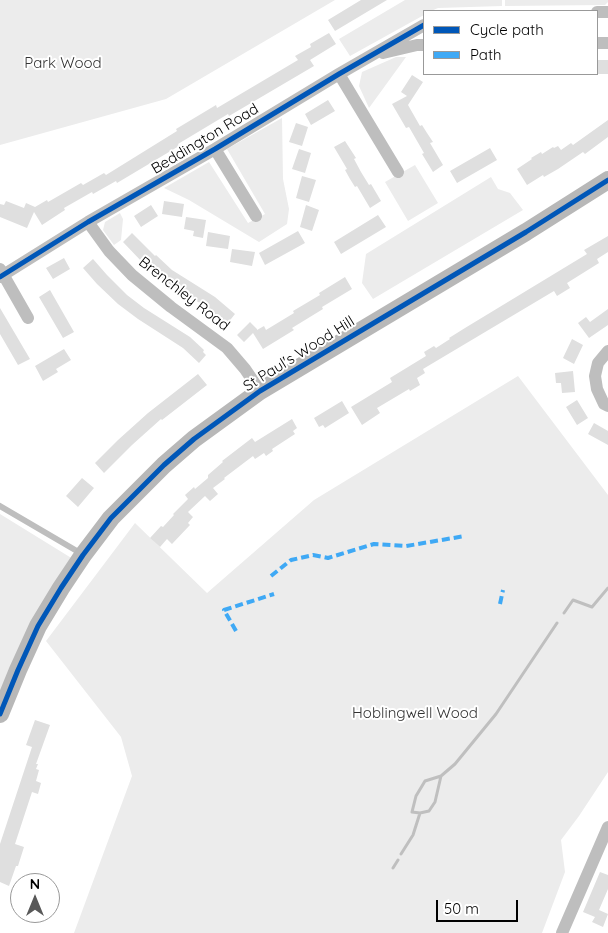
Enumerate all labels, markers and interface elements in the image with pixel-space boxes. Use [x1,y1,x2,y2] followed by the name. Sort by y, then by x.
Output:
[423,10,598,75] legend
[470,20,544,39] text: Cycle path
[470,45,502,64] text: Path
[24,54,102,72] park label: Park Wood
[148,100,262,178] street label: Beddington Road
[135,253,233,335] street label: Brenchley Road
[240,312,358,396] street label: St Paul's Wood Hill
[352,704,478,722] park label: Hoblingwell Wood
[10,873,60,923] north arrow
[30,875,40,893] text: N
[438,890,520,922] scale bar
[444,899,479,918] text: 50 m

